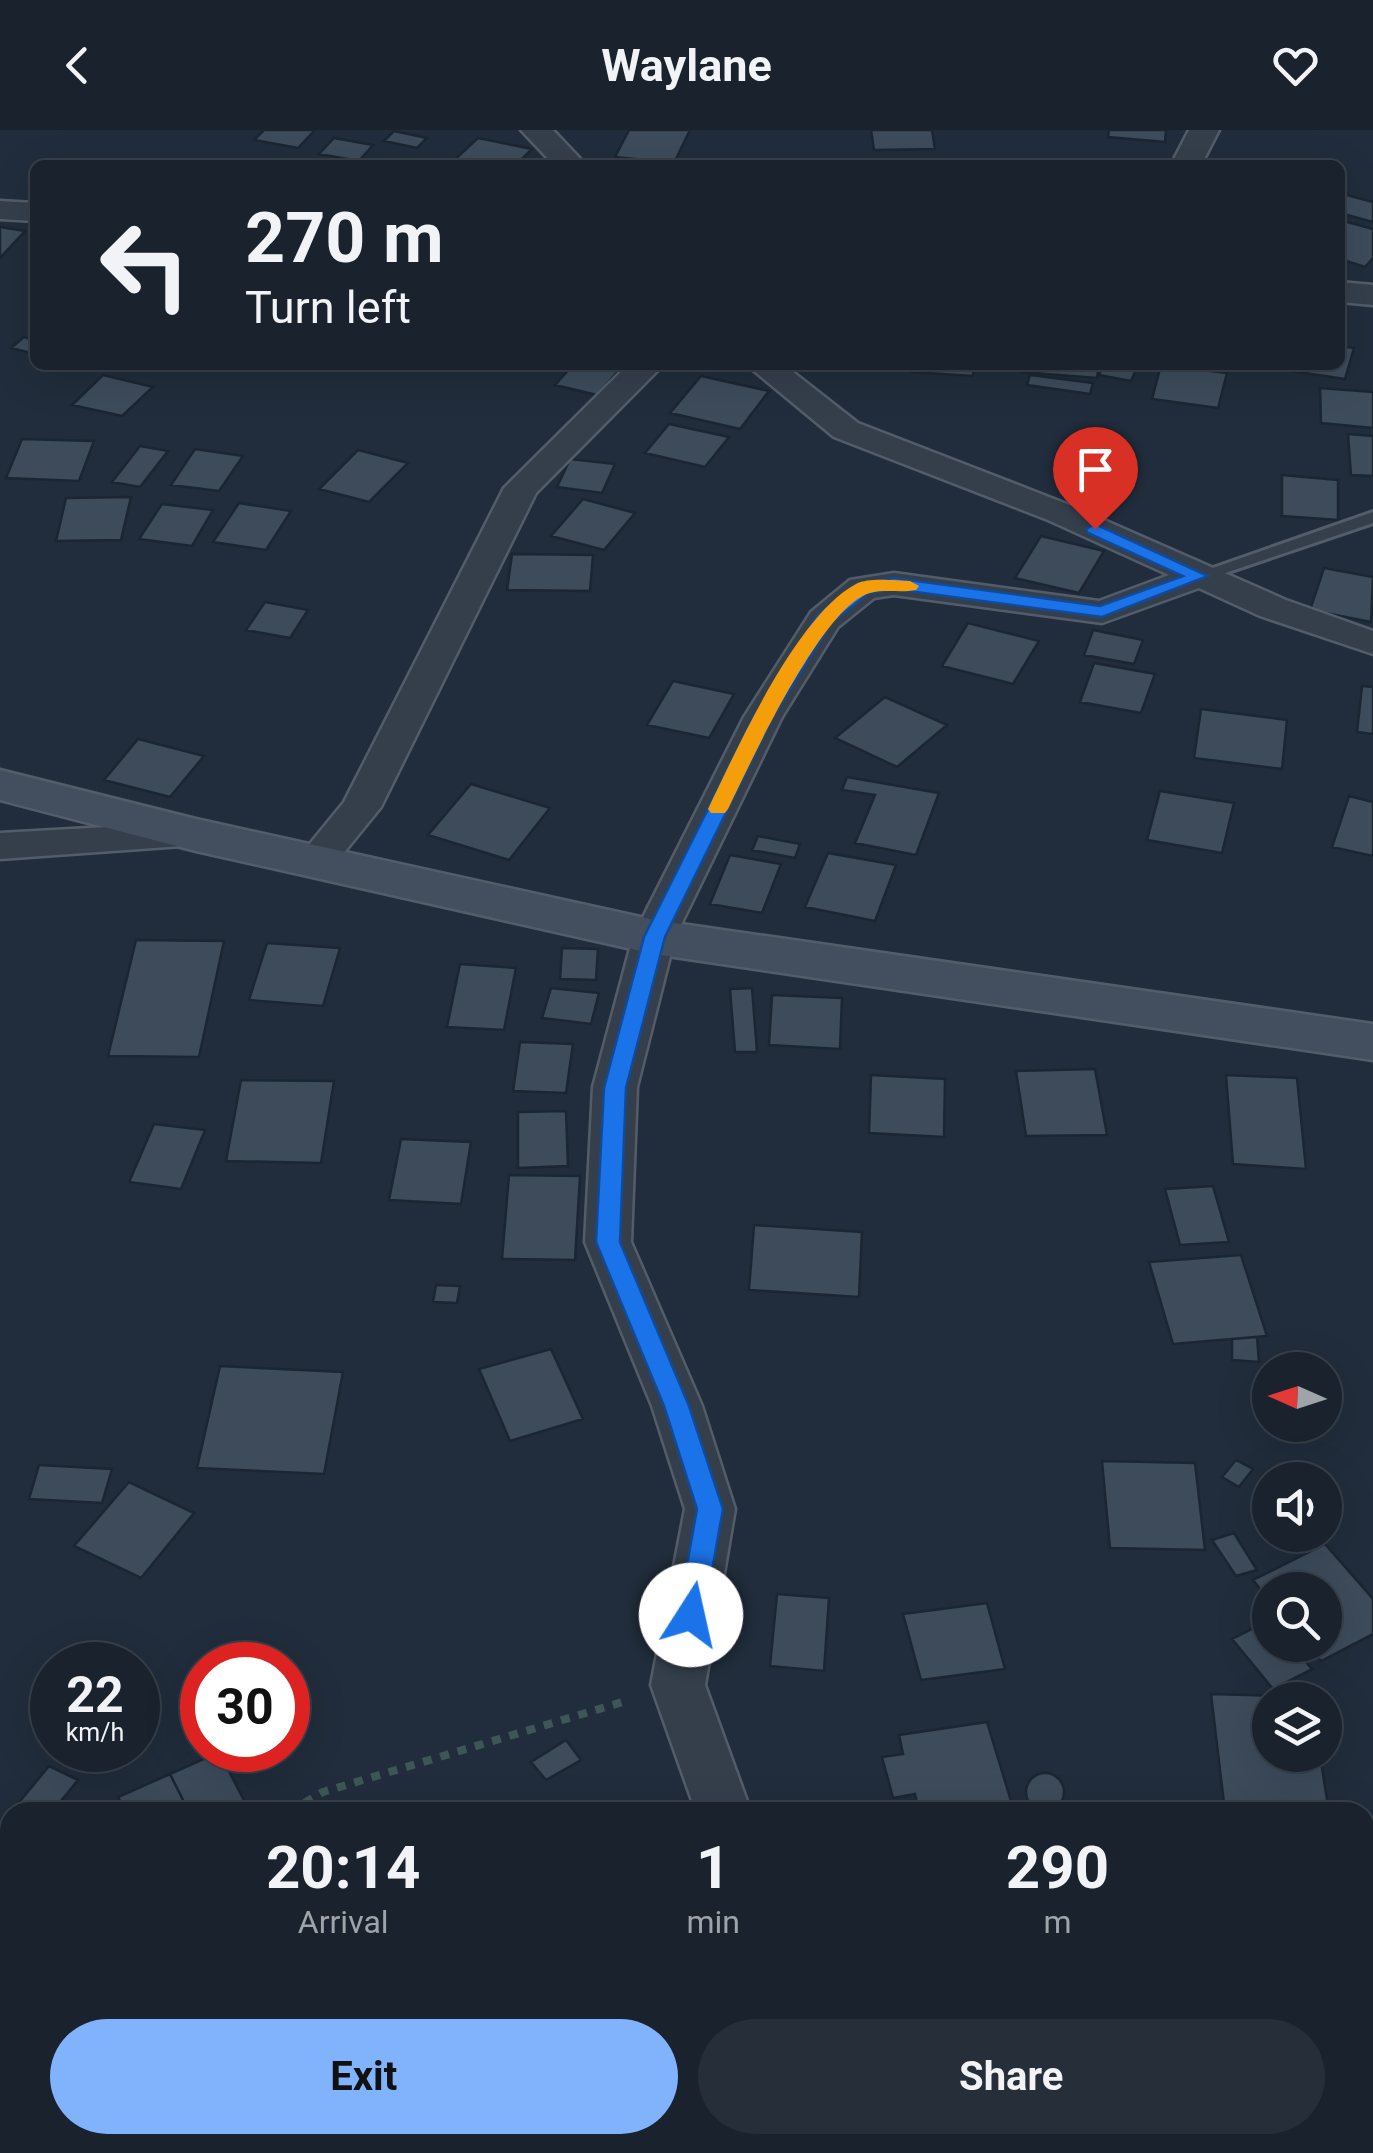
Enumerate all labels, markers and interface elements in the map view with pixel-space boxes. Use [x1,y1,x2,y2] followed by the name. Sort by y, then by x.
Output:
[50,38,105,93] icon: back
[1268,38,1323,93] icon: heart
[601,39,772,92] text: Waylane
[245,197,444,279] text: 270 m
[80,200,210,330] icon: left
[245,281,411,334] text: Turn left
[1053,427,1138,530] pin
[1068,442,1123,497] icon: arrive
[1252,1352,1342,1442] north arrow
[1252,1352,1342,1772] map controls
[1252,1462,1342,1552] button: sound
[639,1563,743,1667] position arrow
[1252,1572,1342,1662] button: search
[180,1642,310,1772] speed limit sign: 30
[66,1666,124,1724] text: 22
[1252,1682,1342,1772] button: layers
[66,1718,124,1747] text: km/h
[266,1832,421,1903] text: 20:14
[696,1832,730,1903] text: 1
[1006,1832,1109,1903] text: 290
[298,1903,389,1941] text: Arrival
[686,1903,740,1941] text: min
[1043,1903,1071,1941] text: m
[50,2019,678,2134] button: Exit
[698,2019,1325,2134] button: Share

